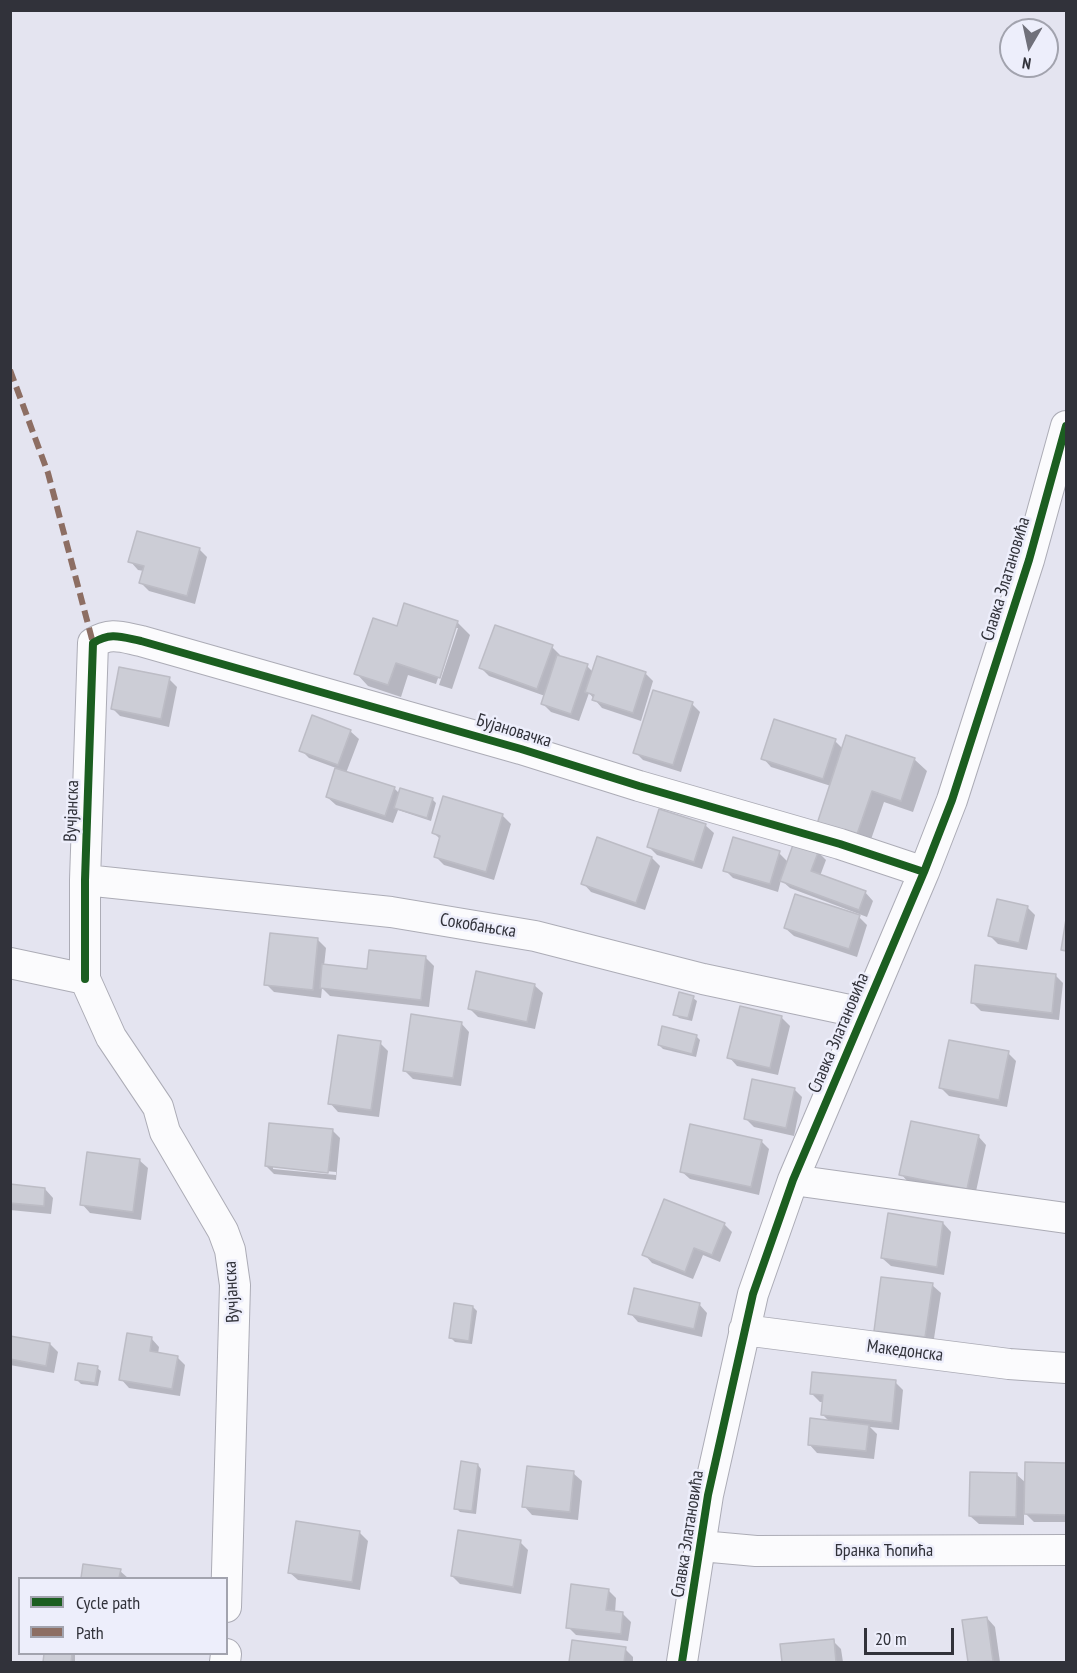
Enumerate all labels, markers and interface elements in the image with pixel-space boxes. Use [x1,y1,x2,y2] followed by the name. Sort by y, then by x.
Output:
[999,18,1059,78] north arrow
[1021,53,1032,74] text: N
[977,514,1035,644] street label: Славка Златановића
[474,709,554,753] street label: Бујановачка
[60,780,84,842] street label: Вучјанска
[438,909,518,943] street label: Сокобањска
[804,970,874,1096] street label: Славка Златановића
[220,1261,244,1323] street label: Вучјанска
[866,1336,944,1366] street label: Македонска
[667,1469,709,1599] street label: Славка Златановића
[835,1540,933,1562] street label: Бранка Ћопића
[18,1577,228,1655] legend
[76,1591,140,1614] text: Cycle path
[867,1616,957,1654] scale bar
[76,1621,104,1644] text: Path
[875,1627,907,1650] text: 20 m

